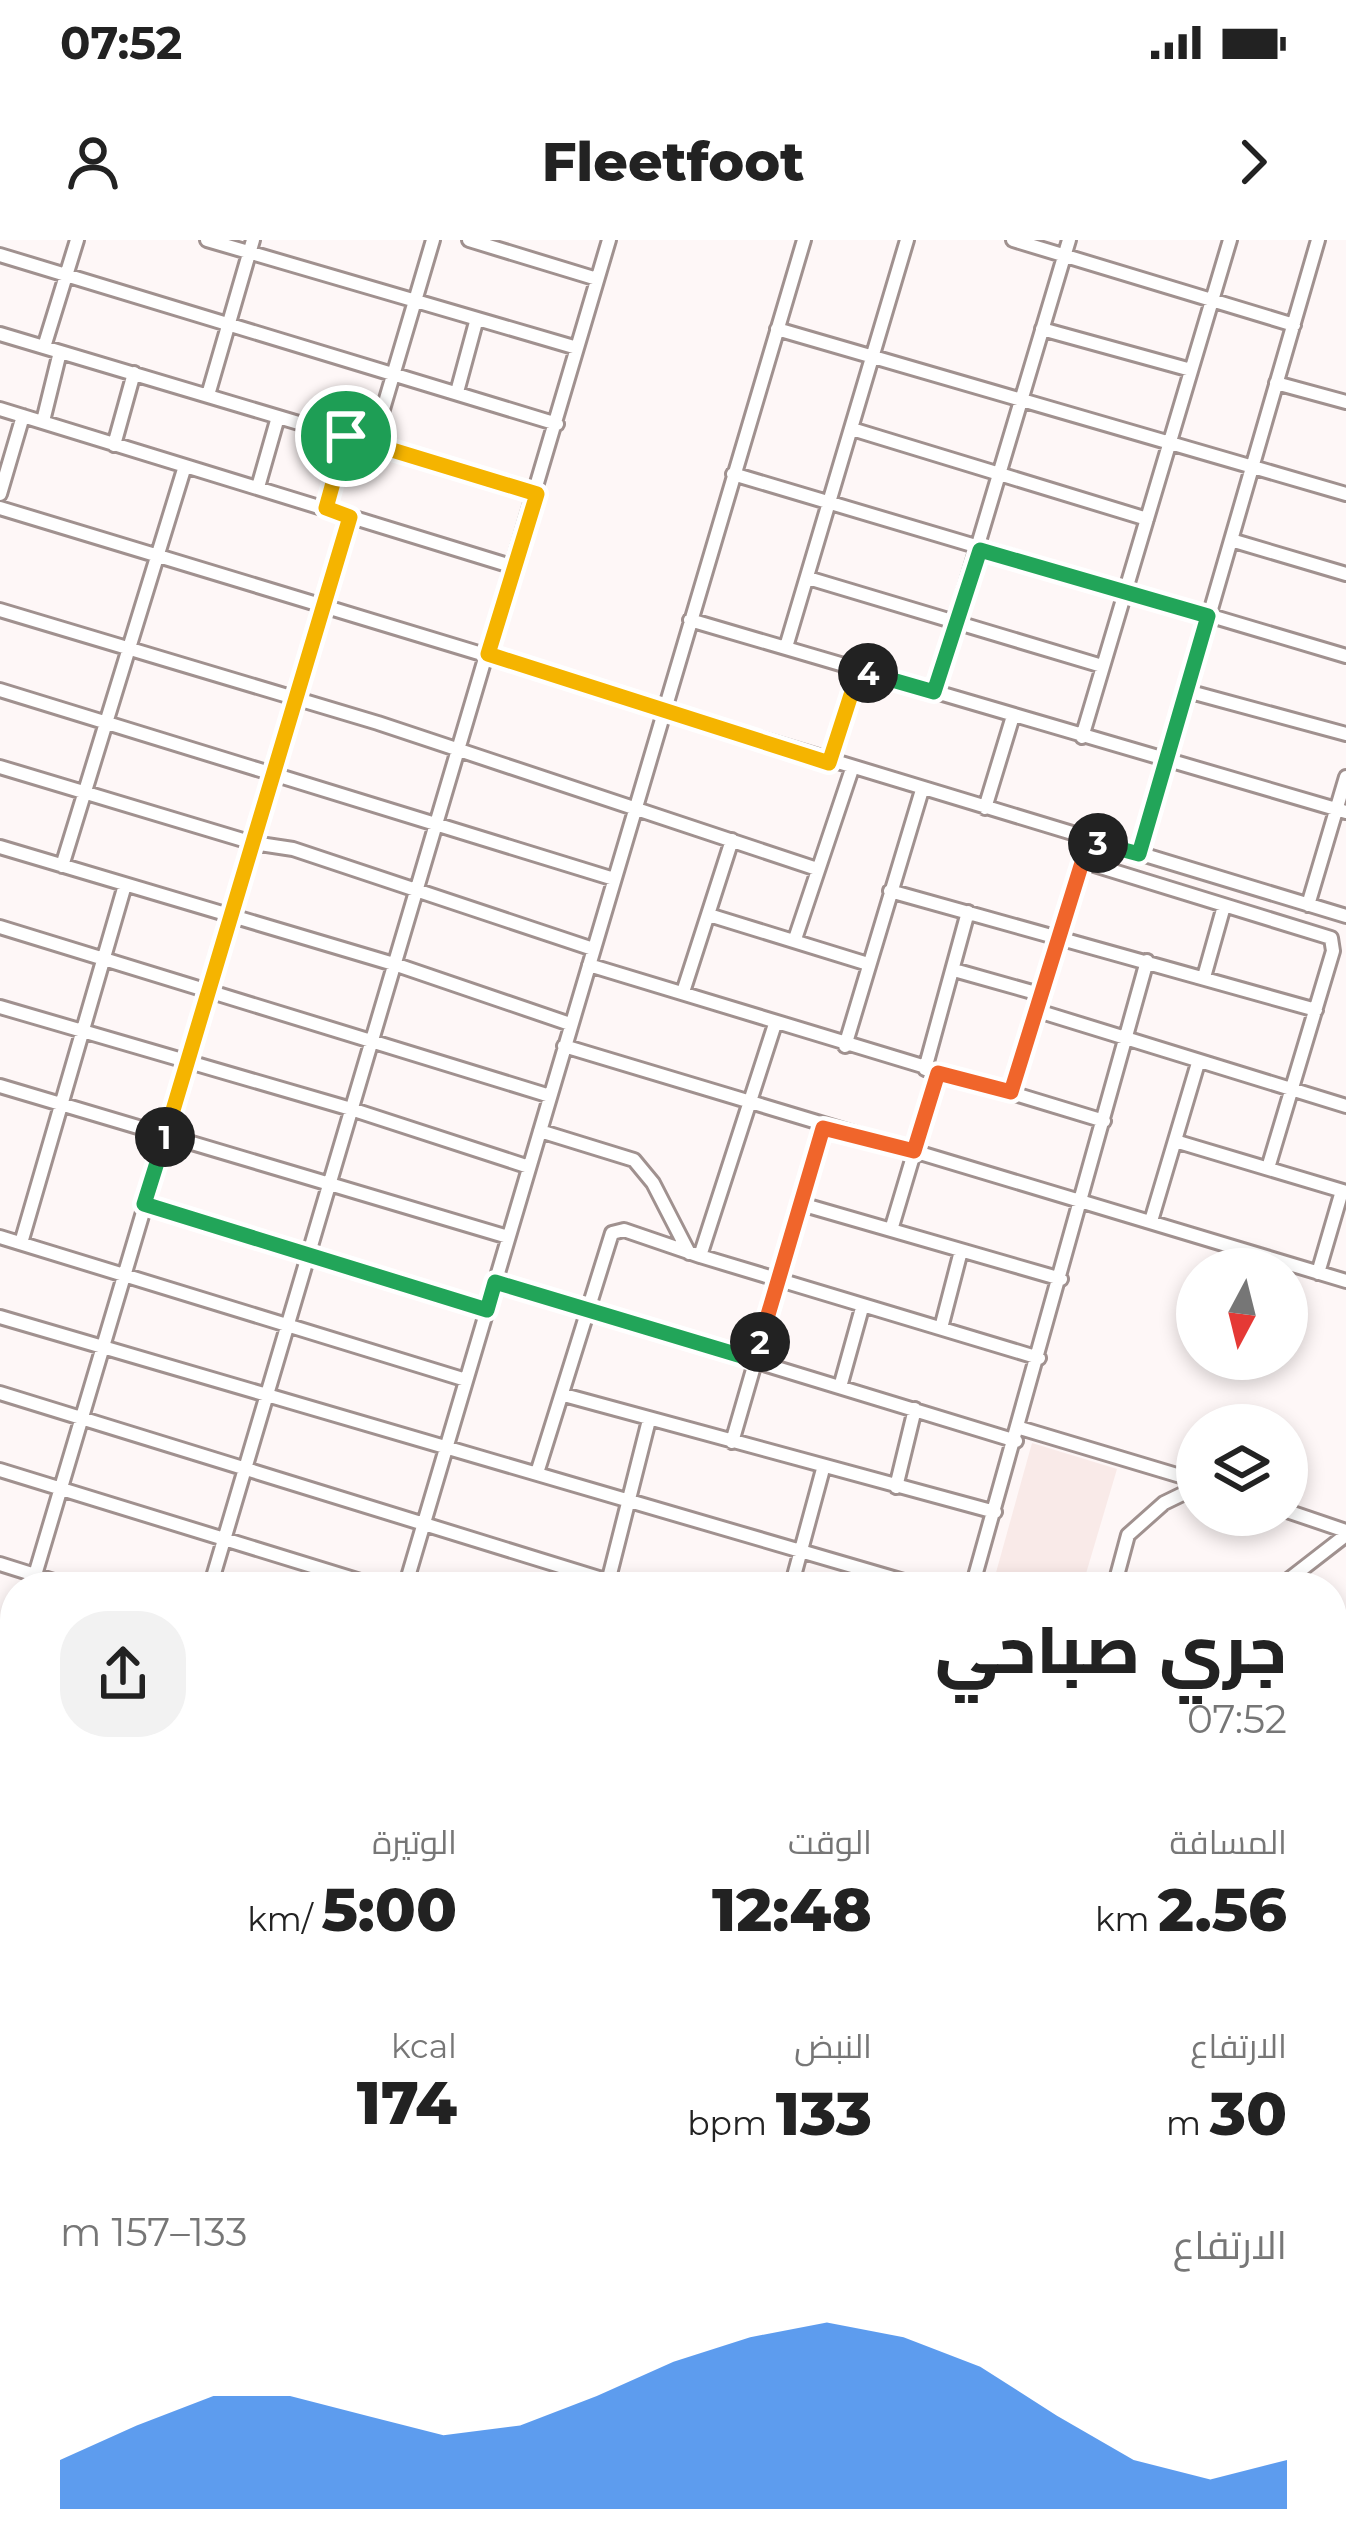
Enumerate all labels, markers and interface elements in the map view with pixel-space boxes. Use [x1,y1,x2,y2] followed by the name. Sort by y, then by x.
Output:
[60,15,182,70] text: 07:52
[60,129,126,195] icon: person
[542,129,804,195] text: Fleetfoot
[1220,129,1286,195] icon: forward
[295,385,397,487] pin
[313,403,379,469] icon: arrive
[838,643,898,703] pin: 4
[857,653,879,693] text: 4
[1068,813,1128,873] pin: 3
[1088,823,1108,863] text: 3
[135,1107,195,1167] pin: 1
[159,1117,171,1157] text: 1
[1176,1248,1308,1380] north arrow
[1176,1248,1308,1536] map controls
[730,1312,790,1372] pin: 2
[750,1322,770,1362] text: 2
[1176,1404,1308,1536] button: layers
[935,1609,1287,1690] text: جري صباحي
[60,1611,186,1737] button: share
[1187,1695,1287,1743] text: 07:52
[372,1822,457,1862] text: الوتيرة
[788,1822,872,1862] text: الوقت
[1170,1822,1287,1862] text: المسافة
[321,1873,457,1946] text: 5:00
[712,1873,872,1946] text: 12:48
[1158,1873,1287,1946] text: 2.56
[247,1899,321,1939] text: /km
[1095,1899,1158,1939] text: km
[391,2026,457,2066] text: kcal
[794,2026,872,2066] text: النبض
[1190,2026,1287,2066] text: الارتفاع
[357,2066,457,2139] text: 174
[776,2077,872,2150] text: 133
[1210,2077,1287,2150] text: 30
[687,2103,776,2143] text: bpm
[1166,2103,1210,2143] text: m
[60,2208,248,2256] text: 133–157 m
[1173,2221,1287,2269] text: الارتفاع

